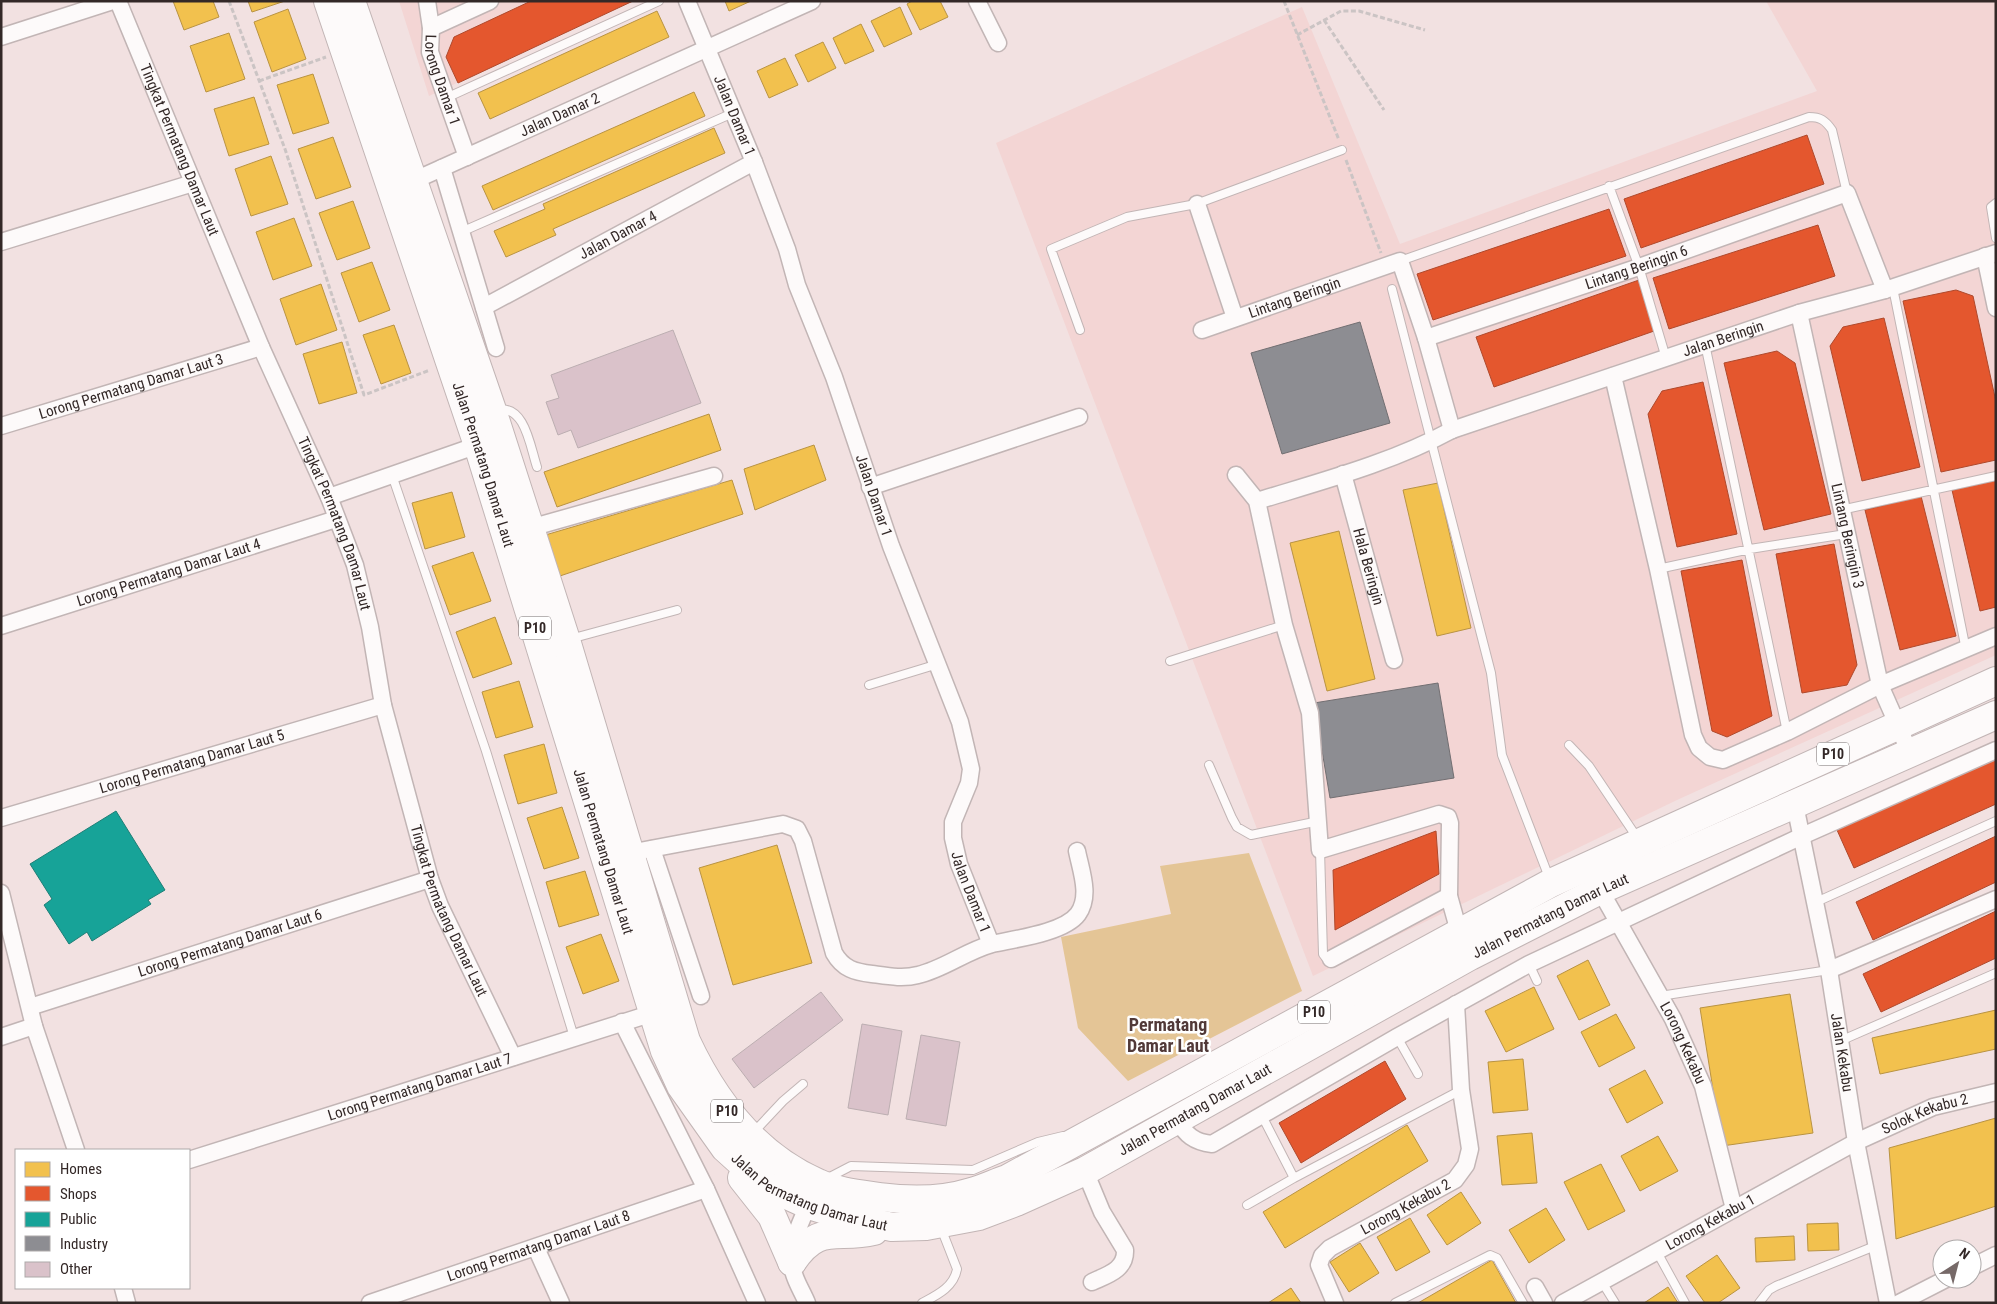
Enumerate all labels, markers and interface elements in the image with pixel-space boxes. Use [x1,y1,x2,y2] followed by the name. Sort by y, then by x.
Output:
[421,34,464,128] street label: Lorong Damar 1
[136,61,223,238] street label: Tingkat Permatang Damar Laut
[710,73,759,158] street label: Jalan Damar 1
[517,89,602,141] street label: Jalan Damar 2
[576,207,660,263] street label: Jalan Damar 4
[1583,241,1690,293] street label: Lintang Beringin 6
[1246,273,1343,322] street label: Lintang Beringin
[1680,317,1766,361] street label: Jalan Beringin
[37,350,226,423] street label: Lorong Permatang Damar Laut 3
[448,380,518,549] street label: Jalan Permatang Damar Laut
[294,434,375,612] street label: Tingkat Permatang Damar Laut
[852,452,896,539] street label: Jalan Damar 1
[1827,482,1868,590] street label: Lintang Beringin 3
[1349,526,1388,607] street label: Hala Beringin
[74,535,263,610] street label: Lorong Permatang Damar Laut 4
[519,616,551,640] road number: P10
[97,726,286,797] street label: Lorong Permatang Damar Laut 5
[1817,742,1849,766] road number: P10
[569,767,637,936] street label: Jalan Permatang Damar Laut
[407,823,491,999] street label: Tingkat Permatang Damar Laut
[947,850,995,935] street label: Jalan Damar 1
[1469,870,1631,962] street label: Jalan Permatang Damar Laut
[136,905,324,981] street label: Lorong Permatang Damar Laut 6
[1656,999,1710,1087] street label: Lorong Kekabu
[1298,1000,1330,1024] road number: P10
[1827,1012,1857,1093] street label: Jalan Kekabu
[1127,1014,1210,1056] district label: Permatang Damar Laut
[325,1049,514,1124] street label: Lorong Permatang Damar Laut 7
[1115,1060,1274,1160] street label: Jalan Permatang Damar Laut
[1879,1090,1970,1138] street label: Solok Kekabu 2
[711,1100,743,1122] road number: P10
[15,1149,190,1289] legend
[728,1149,889,1235] street label: Jalan Permatang Damar Laut
[60,1160,102,1178] text: Homes
[1358,1175,1453,1239] street label: Lorong Kekabu 2
[60,1185,97,1203] text: Shops
[1662,1190,1758,1254] street label: Lorong Kekabu 1
[445,1206,632,1285] street label: Lorong Permatang Damar Laut 8
[60,1210,97,1228] text: Public
[60,1235,108,1253] text: Industry
[1932,1239,1982,1289] north arrow
[1956,1244,1973,1262] text: N
[60,1260,93,1278] text: Other

